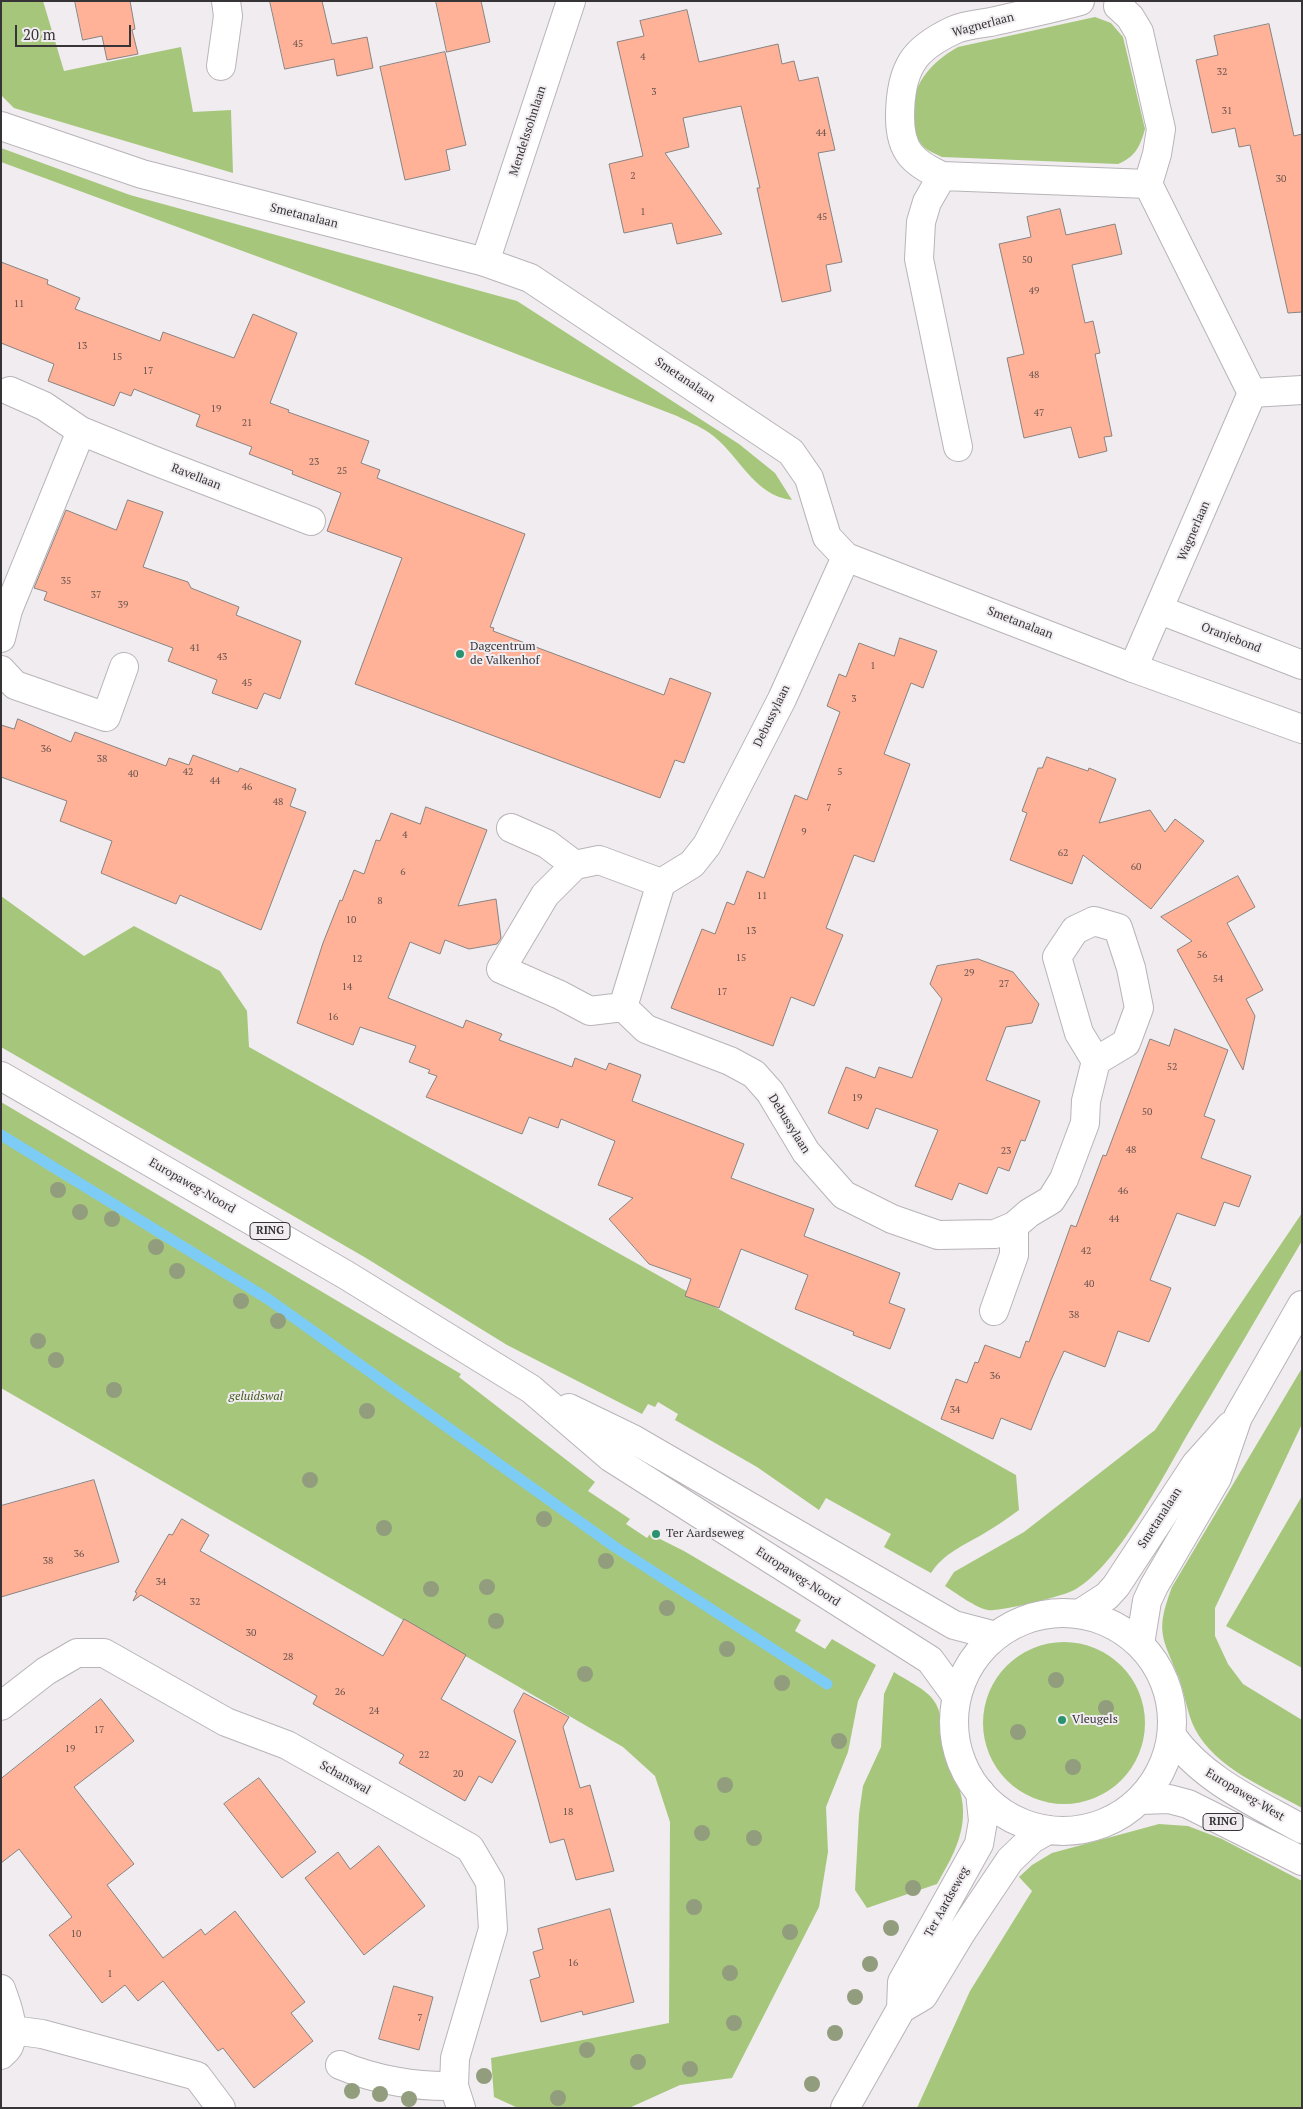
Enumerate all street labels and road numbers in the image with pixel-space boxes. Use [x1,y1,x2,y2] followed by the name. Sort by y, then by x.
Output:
[951,10,1015,40] street label: Wagnerlaan
[507,84,549,178] street label: Mendelssohnlaan
[269,201,339,231] street label: Smetanalaan
[652,355,718,405] street label: Smetanalaan
[169,461,223,493] street label: Ravellaan
[1175,499,1213,563] street label: Wagnerlaan
[985,604,1055,642] street label: Smetanalaan
[1199,620,1263,656] street label: Oranjebond
[751,683,793,749] street label: Debussylaan
[765,1092,813,1156] street label: Debussylaan
[146,1155,238,1217] street label: Europaweg-Noord
[250,1222,290,1240] road number: RING
[1135,1485,1185,1551] street label: Smetanalaan
[753,1544,843,1610] street label: Europaweg-Noord
[317,1758,373,1798] street label: Schanswal
[1203,1766,1287,1824] street label: Europaweg-West
[1203,1814,1243,1830] road number: RING
[922,1864,972,1940] street label: Ter Aardseweg

